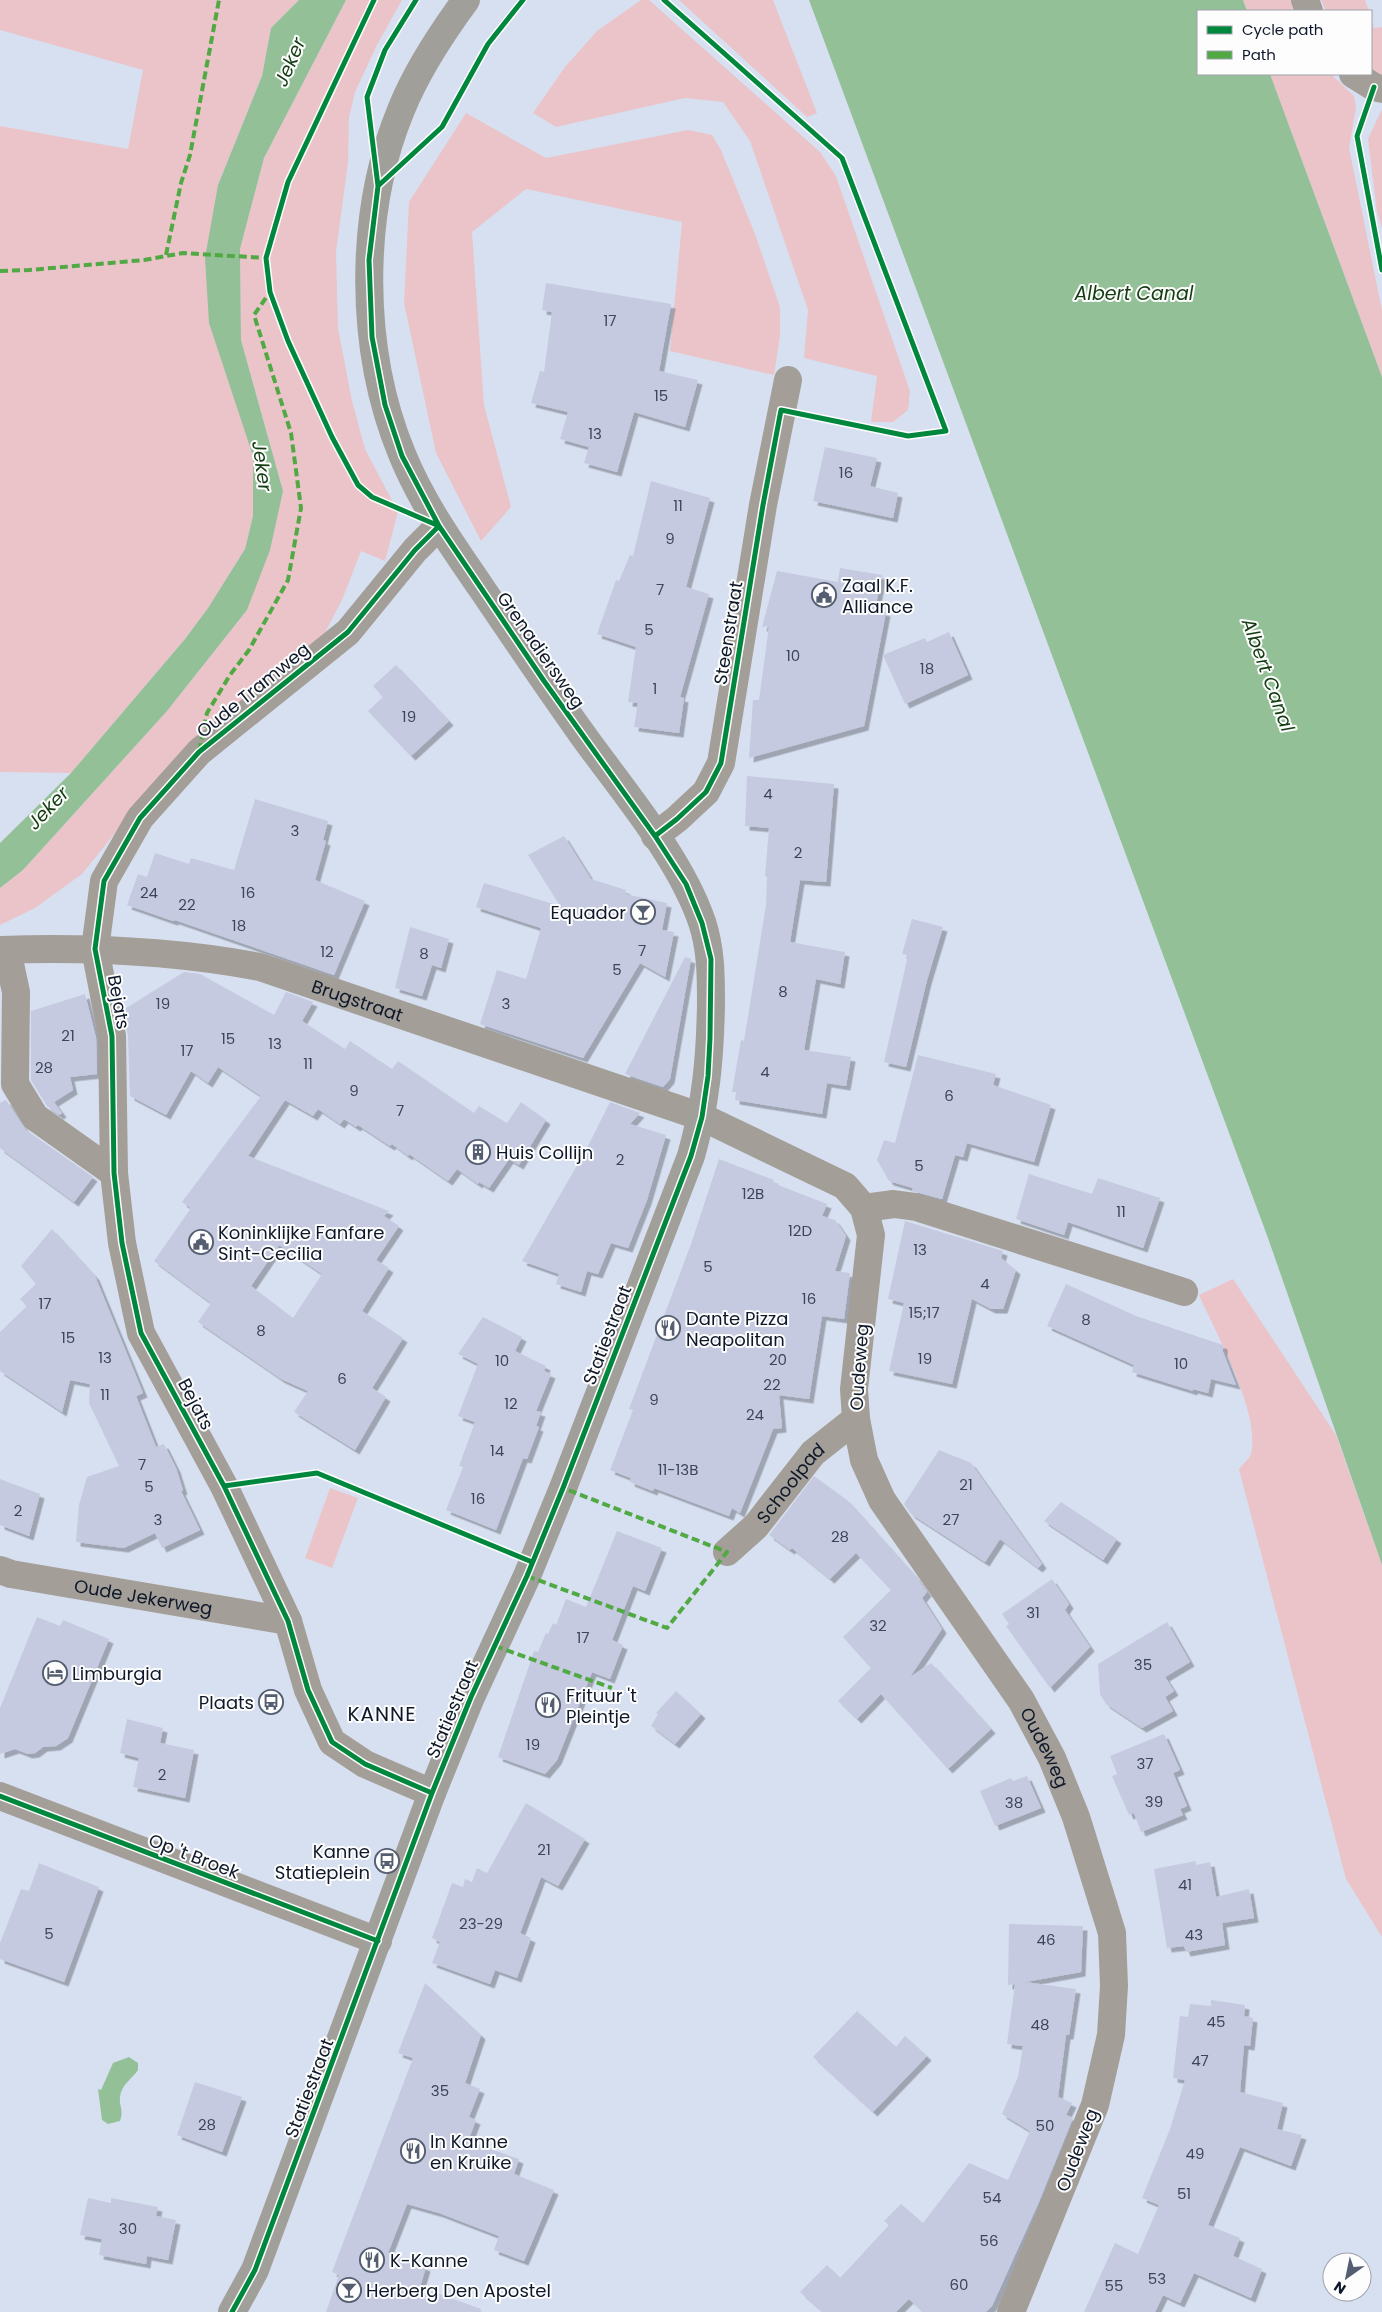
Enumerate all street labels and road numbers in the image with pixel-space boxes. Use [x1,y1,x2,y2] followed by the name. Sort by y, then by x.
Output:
[707,579,749,687] street label: Steenstraat
[491,587,591,713] street label: Grenadiersweg
[191,637,315,743] street label: Oude Tramweg
[102,973,136,1031] street label: Bejats
[308,973,407,1027] street label: Brugstraat
[577,1282,637,1388] street label: Statiestraat
[843,1323,875,1411] street label: Oudeweg
[172,1374,220,1434] street label: Bejats
[750,1436,829,1529] street label: Schoolpad
[72,1572,214,1620] street label: Oude Jekerweg
[420,1656,484,1762] street label: Statiestraat
[1015,1703,1075,1791] street label: Oudeweg
[145,1827,244,1885] street label: Op 't Broek
[279,2035,339,2141] street label: Statiestraat
[1050,2105,1104,2195] street label: Oudeweg

